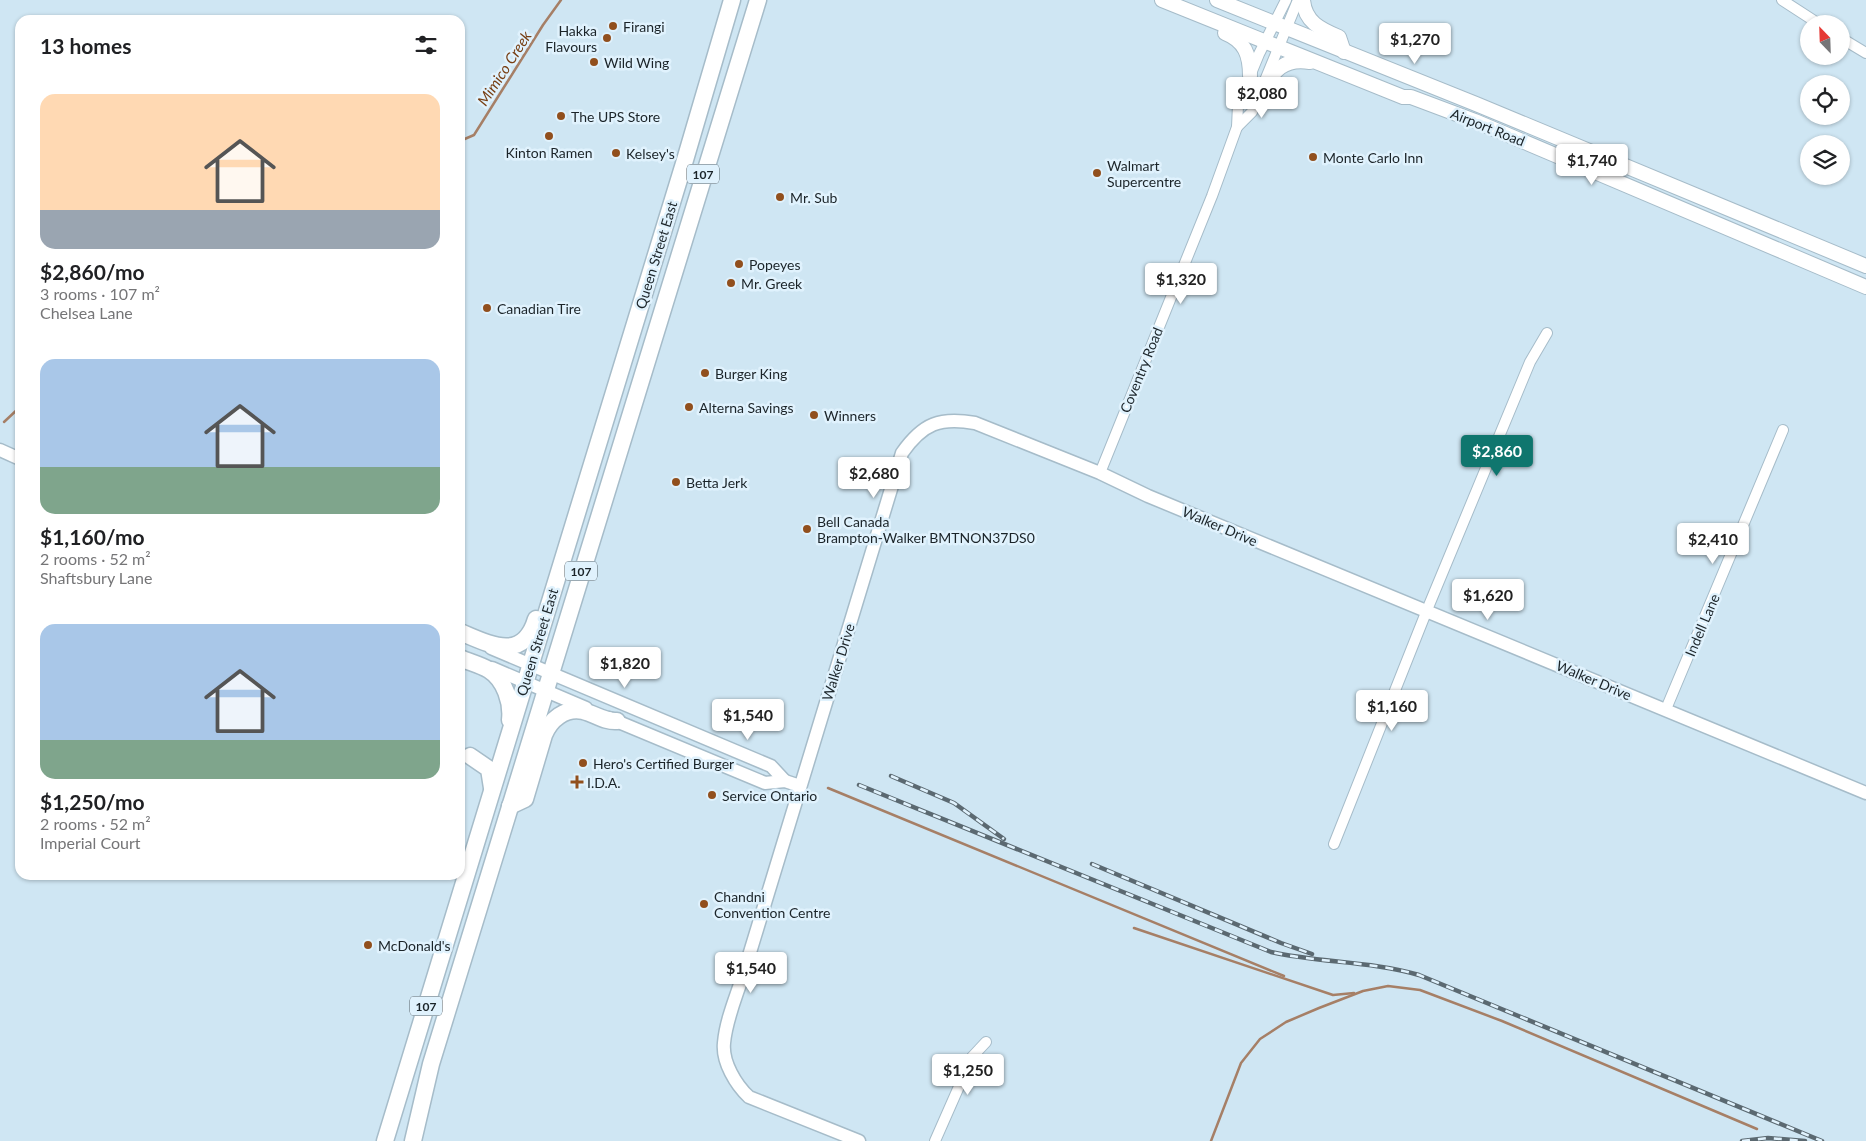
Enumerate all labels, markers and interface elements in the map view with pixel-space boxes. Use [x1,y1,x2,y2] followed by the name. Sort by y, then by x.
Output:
[1800,15,1850,65] north arrow
[1800,15,1850,185] map controls
[623,18,665,35] place label: Firangi
[607,20,619,32] marker: Firangi
[545,22,597,55] place label: Hakka Flavours
[1374,22,1456,65] pin: $1,270
[473,27,535,109] water label: Mimico Creek
[1390,29,1440,48] text: $1,270
[412,31,440,59] icon: filters
[601,32,613,44] marker: Hakka Flavours
[40,33,131,58] text: 13 homes
[604,54,669,71] place label: Wild Wing
[588,56,600,68] marker: Wild Wing
[1800,75,1850,125] button: locate
[1221,76,1303,119] pin: $2,080
[1237,83,1287,102] text: $2,080
[1448,104,1528,150] street label: Airport Road
[571,108,660,125] place label: The UPS Store
[555,110,567,122] marker: The UPS Store
[195,126,285,216] icon: home
[543,130,555,142] marker: Kinton Ramen
[1800,135,1850,185] button: layers
[505,144,593,161] place label: Kinton Ramen
[1551,144,1633,186] pin: $1,740
[626,145,675,162] place label: Kelsey's
[610,147,622,159] marker: Kelsey's
[1323,149,1423,166] place label: Monte Carlo Inn
[1567,150,1617,169] text: $1,740
[1307,151,1319,163] marker: Monte Carlo Inn
[1107,157,1181,190] place label: Walmart Supercentre
[687,164,719,183] road number: 107
[1091,167,1103,179] marker: Walmart Supercentre
[790,189,838,206] place label: Mr. Sub
[774,191,786,203] marker: Mr. Sub
[632,199,680,311] street label: Queen Street East
[749,256,801,273] place label: Popeyes
[733,258,745,270] marker: Popeyes
[40,259,145,284] text: $2,860/mo
[1140,262,1222,305] pin: $1,320
[1156,269,1206,288] text: $1,320
[741,275,803,292] place label: Mr. Greek
[725,277,737,289] marker: Mr. Greek
[40,284,160,303] text: 3 rooms · 107 m²
[497,300,581,317] place label: Canadian Tire
[481,302,493,314] marker: Canadian Tire
[40,303,133,322] text: Chelsea Lane
[1116,325,1166,415] street label: Coventry Road
[715,365,787,382] place label: Burger King
[699,367,711,379] marker: Burger King
[195,391,285,481] icon: home
[699,399,794,416] place label: Alterna Savings
[683,401,695,413] marker: Alterna Savings
[824,407,876,424] place label: Winners
[808,409,820,421] marker: Winners
[1456,434,1538,477] pin: $2,860
[1472,441,1522,460] text: $2,860
[833,456,915,499] pin: $2,680
[849,463,899,482] text: $2,680
[686,474,748,491] place label: Betta Jerk
[670,476,682,488] marker: Betta Jerk
[1180,503,1260,549] street label: Walker Drive
[817,513,1035,546] place label: Bell Canada Brampton-Walker BMTNON37DS0
[1672,522,1754,565] pin: $2,410
[801,523,813,535] marker: Bell Canada Brampton-Walker BMTNON37DS0
[40,524,145,549] text: $1,160/mo
[1688,529,1738,548] text: $2,410
[40,549,151,568] text: 2 rooms · 52 m²
[565,562,597,580] road number: 107
[40,568,152,587] text: Shaftsbury Lane
[1447,578,1529,621] pin: $1,620
[1463,585,1513,604] text: $1,620
[513,586,561,698] street label: Queen Street East
[1681,591,1723,659] street label: Indell Lane
[818,621,858,703] street label: Walker Drive
[584,646,666,689] pin: $1,820
[600,653,650,672] text: $1,820
[195,656,285,746] icon: home
[1554,657,1634,703] street label: Walker Drive
[1351,690,1433,732] pin: $1,160
[1367,696,1417,715] text: $1,160
[707,698,789,741] pin: $1,540
[723,705,773,724] text: $1,540
[593,755,734,772] place label: Hero's Certified Burger
[577,757,589,769] marker: Hero's Certified Burger
[587,774,621,791] place label: I.D.A.
[571,776,583,788] marker: I.D.A.
[722,787,817,804] place label: Service Ontario
[40,789,145,814] text: $1,250/mo
[706,789,718,801] marker: Service Ontario
[40,814,151,833] text: 2 rooms · 52 m²
[40,833,141,852] text: Imperial Court
[714,888,830,921] place label: Chandni Convention Centre
[698,898,710,910] marker: Chandni Convention Centre
[378,937,451,954] place label: McDonald's
[362,939,374,951] marker: McDonald's
[710,952,792,994] pin: $1,540
[726,958,776,977] text: $1,540
[410,996,442,1016] road number: 107
[927,1054,1009,1096] pin: $1,250
[943,1060,993,1079] text: $1,250

